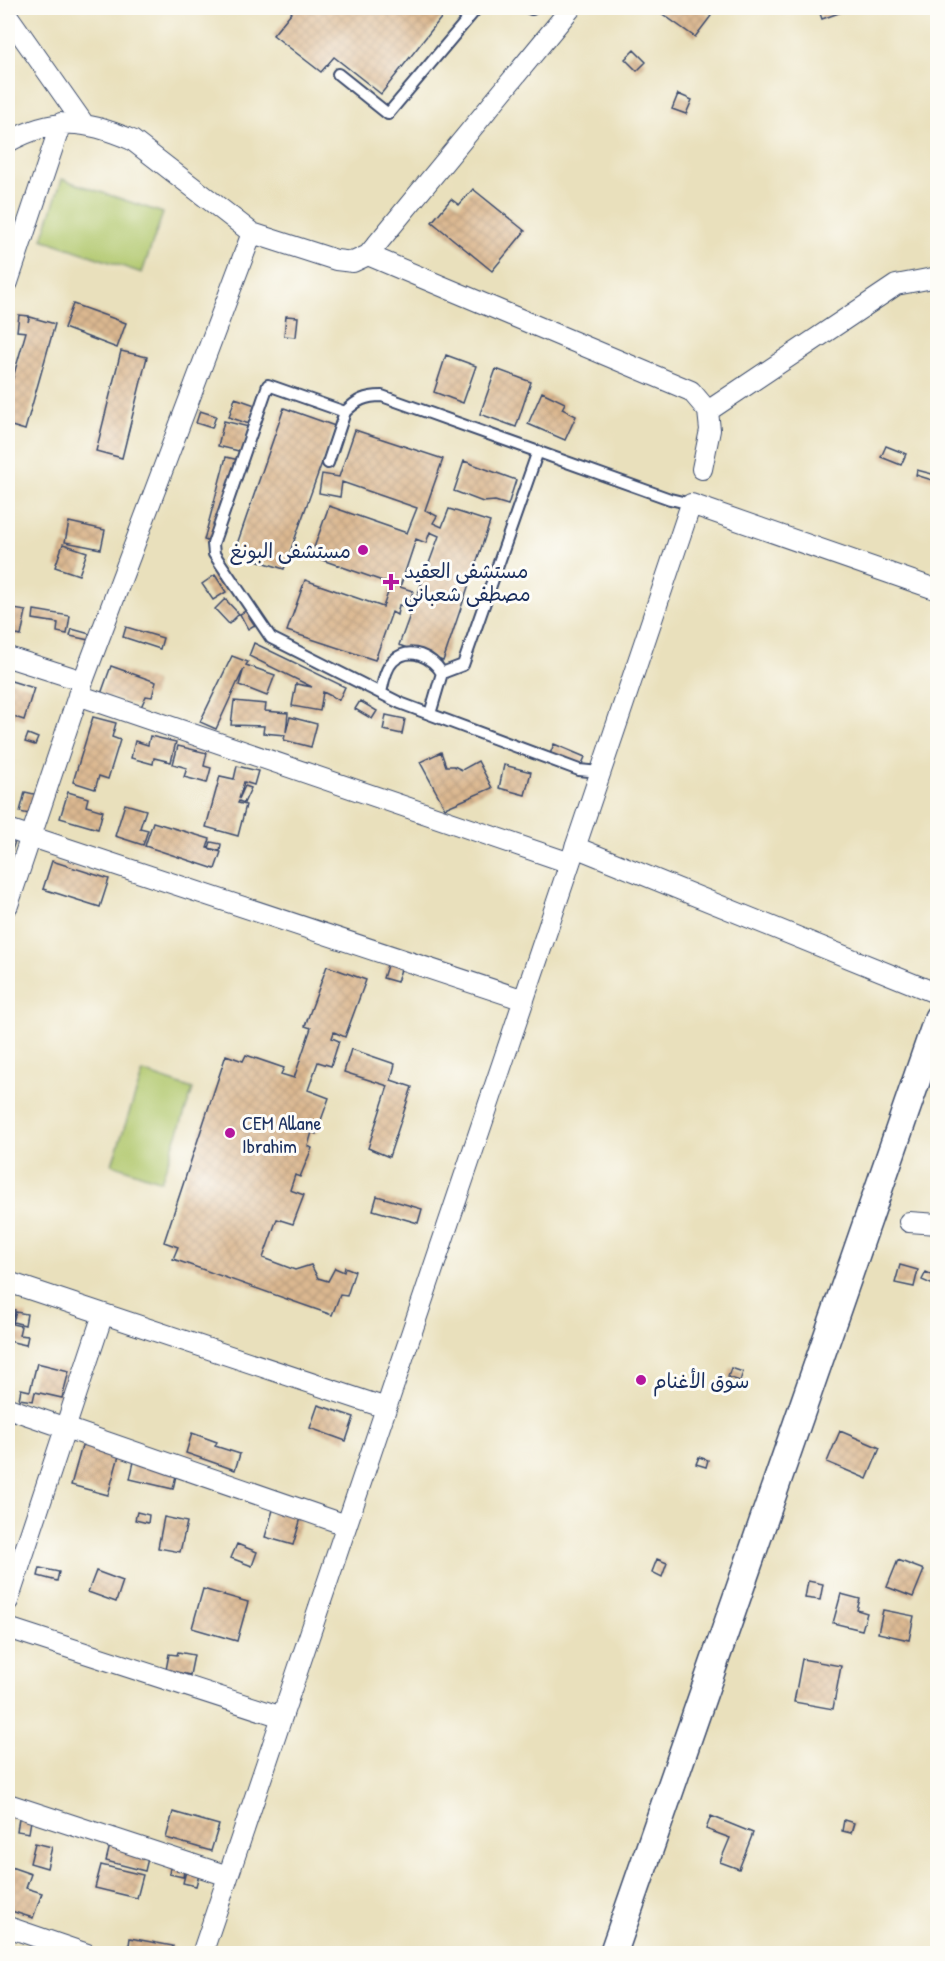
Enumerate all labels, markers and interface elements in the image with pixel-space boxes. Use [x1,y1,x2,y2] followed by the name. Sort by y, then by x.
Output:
[230,537,351,566] place label: مستشفى البونغ
[356,543,370,557] marker: مستشفى البونغ
[404,557,531,612] place label: مستشفى العقيد مصطفى شعباني
[382,573,400,591] marker: مستشفى العقيد مصطفى شعباني
[242,1109,322,1159] place label: CEM Allane Ibrahim
[223,1126,237,1140] marker: CEM Allane Ibrahim
[653,1367,749,1397] place label: سوق الأغنام
[634,1373,648,1387] marker: سوق الأغنام

